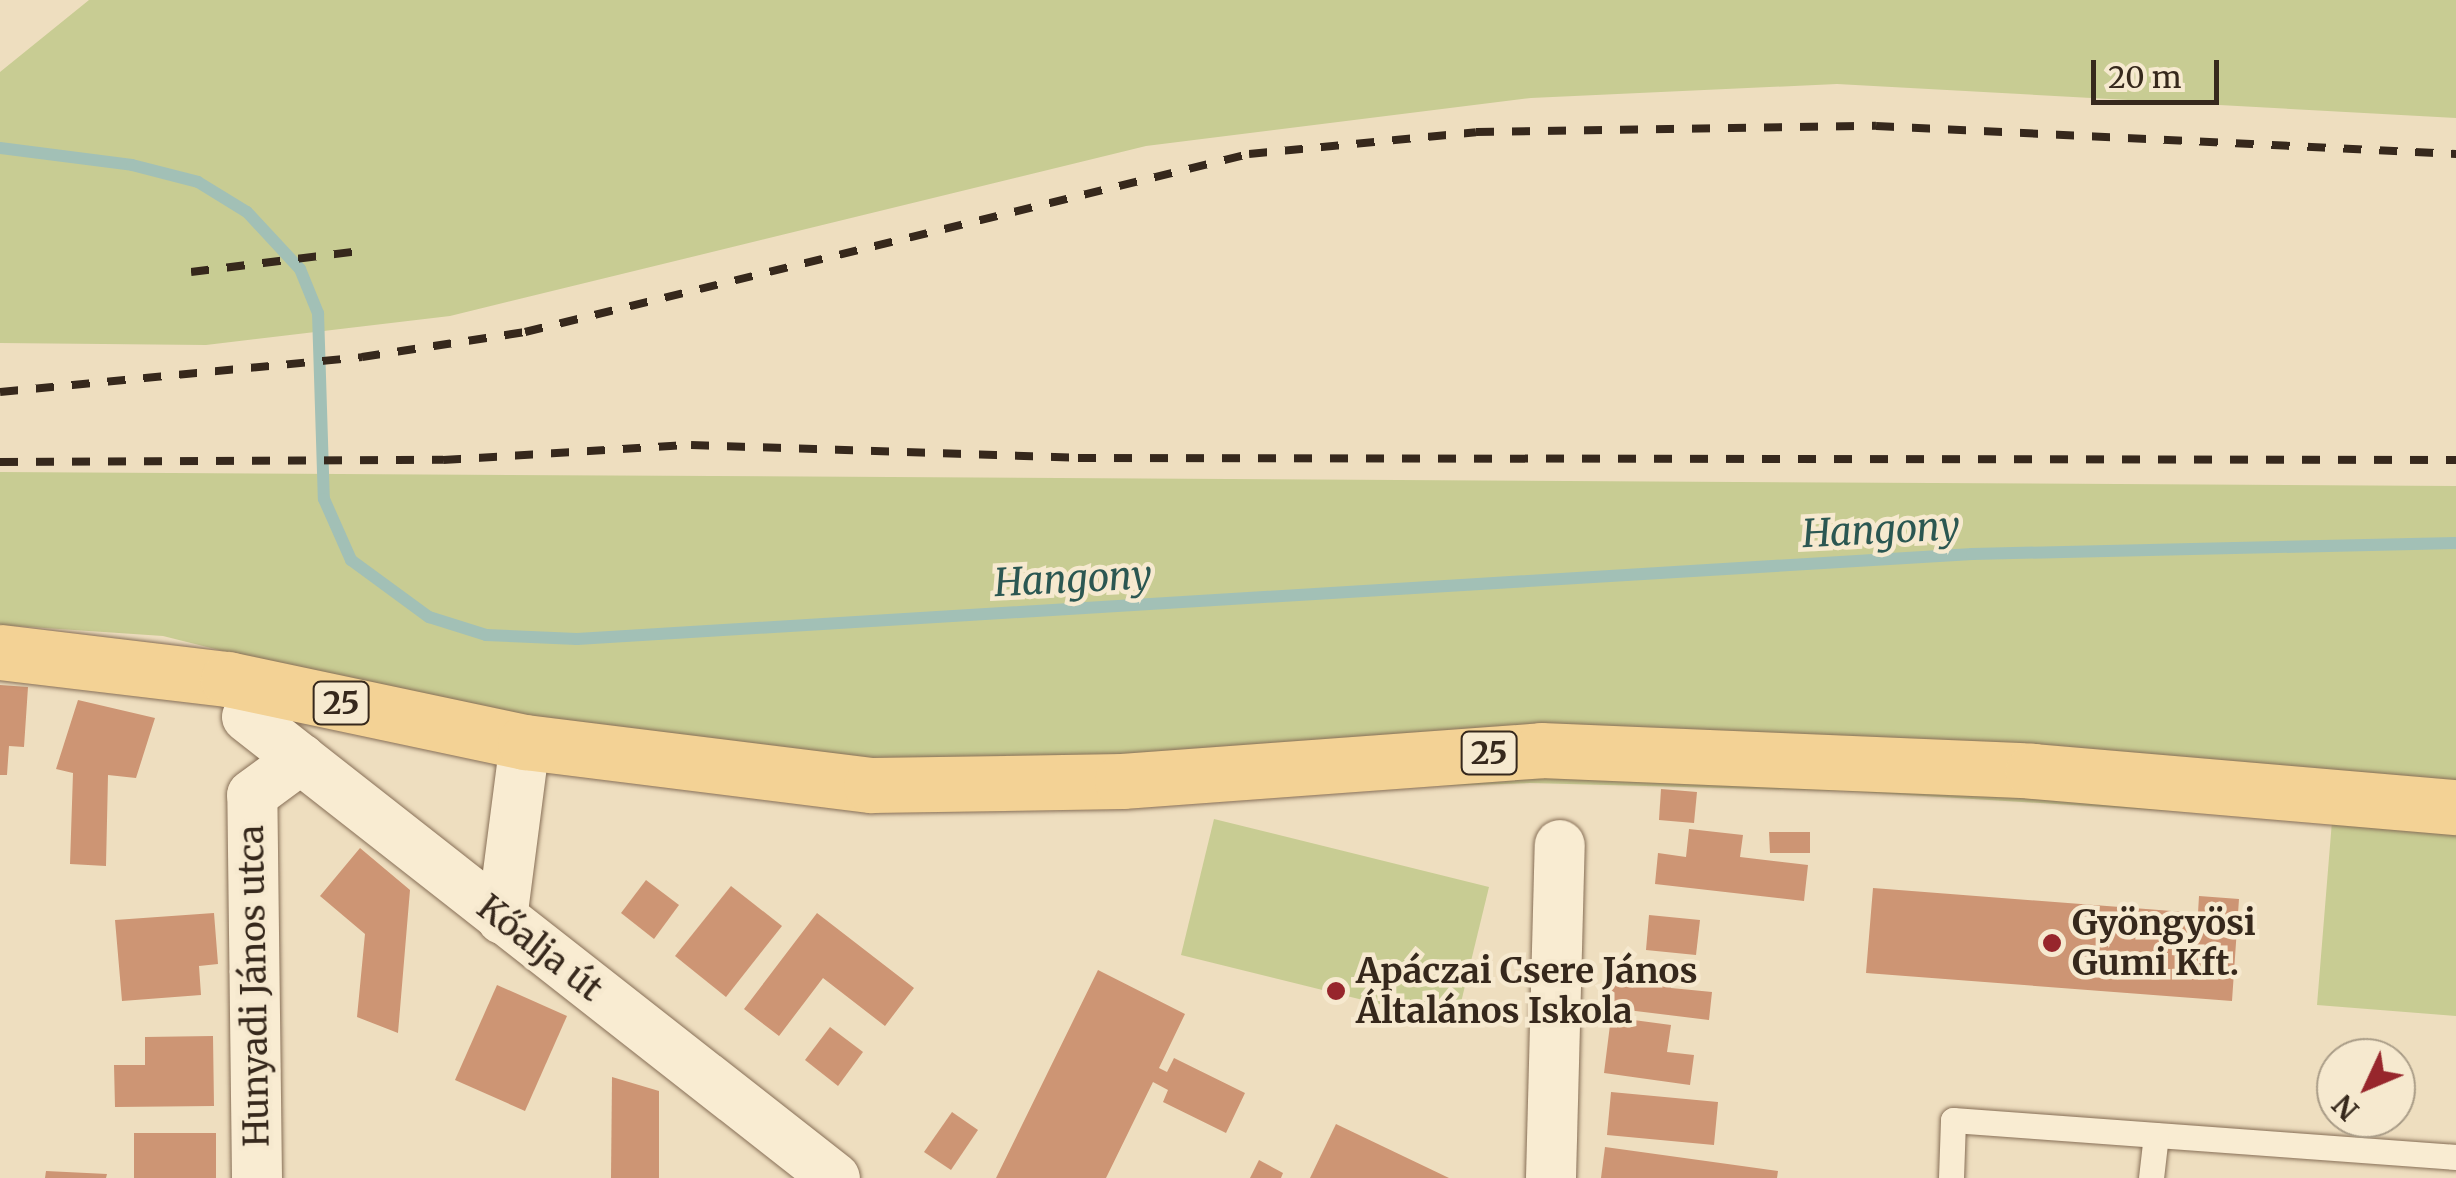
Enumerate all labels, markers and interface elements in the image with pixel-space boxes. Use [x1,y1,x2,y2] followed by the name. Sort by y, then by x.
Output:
[2096,40,2224,102] scale bar
[2108,58,2181,96] text: 20 m
[1801,503,1961,557] water label: Hangony
[993,552,1153,606] water label: Hangony
[311,676,371,730] road number: 25
[1459,726,1519,780] road number: 25
[230,825,278,1147] street label: Hunyadi János utca
[469,886,611,1010] street label: Kőalja út
[2072,902,2256,984] place label: Gyöngyösi Gumi Kft.
[2041,932,2063,954] marker: Gyöngyösi Gumi Kft.
[1356,950,1698,1032] place label: Apáczai Csere János Általános Iskola
[1325,980,1347,1002] marker: Apáczai Csere János Általános Iskola
[2316,1038,2416,1138] north arrow
[2325,1087,2366,1128] text: N

